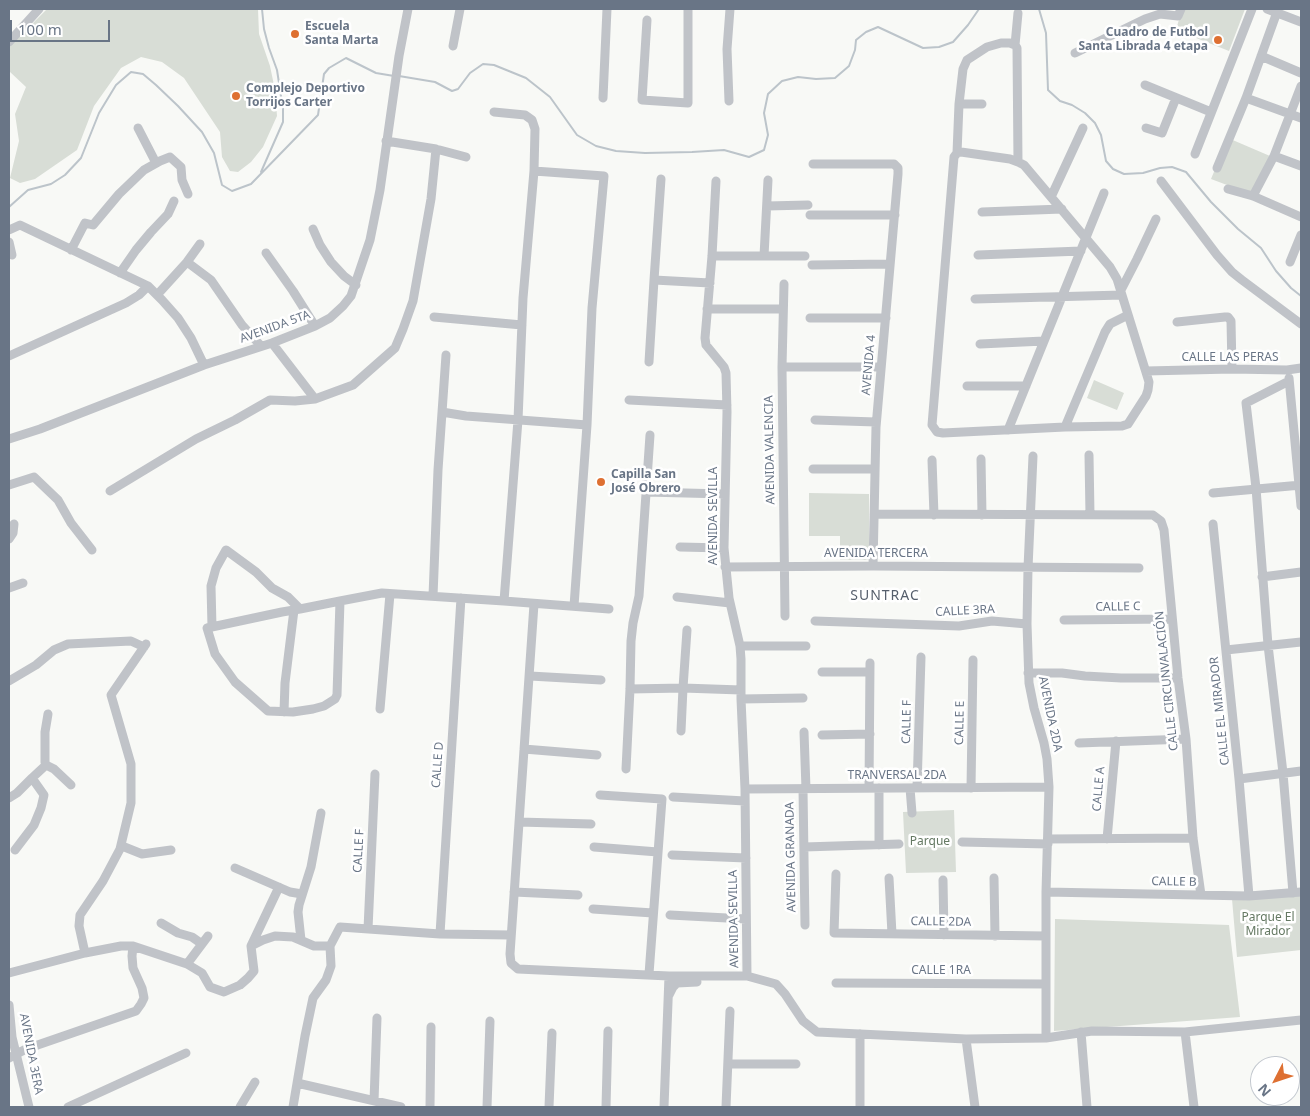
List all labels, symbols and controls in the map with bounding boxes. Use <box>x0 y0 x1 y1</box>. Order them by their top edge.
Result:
scale bar <box>12 10 112 42</box>
text: 100 m <box>18 19 62 39</box>
place label: Escuela Santa Marta <box>305 20 378 48</box>
place label: Cuadro de Futbol Santa Librada 4 etapa <box>1078 26 1208 54</box>
marker: Escuela Santa Marta <box>289 28 301 40</box>
marker: Cuadro de Futbol Santa Librada 4 etapa <box>1212 34 1224 46</box>
place label: Complejo Deportivo Torrijos Carter <box>246 82 365 110</box>
marker: Complejo Deportivo Torrijos Carter <box>230 90 242 102</box>
street label: AVENIDA 5TA <box>238 308 312 346</box>
street label: AVENIDA 4 <box>859 334 879 396</box>
street label: CALLE LAS PERAS <box>1182 351 1278 365</box>
street label: AVENIDA VALENCIA <box>762 395 778 505</box>
street label: AVENIDA SEVILLA <box>707 467 721 565</box>
place label: Capilla San José Obrero <box>611 468 681 496</box>
marker: Capilla San José Obrero <box>595 476 607 488</box>
street label: AVENIDA TERCERA <box>824 547 928 561</box>
district label: SUNTRAC <box>849 588 921 604</box>
street label: CALLE C <box>1095 599 1141 615</box>
street label: CALLE 3RA <box>935 602 995 620</box>
street label: CALLE CIRCUNVALACIÓN <box>1152 610 1182 752</box>
street label: CALLE EL MIRADOR <box>1207 656 1233 766</box>
street label: AVENIDA 2DA <box>1035 675 1065 753</box>
street label: CALLE F <box>899 700 915 744</box>
street label: CALLE E <box>952 701 968 745</box>
street label: CALLE D <box>429 741 447 789</box>
street label: CALLE A <box>1090 766 1108 812</box>
street label: TRANVERSAL 2DA <box>848 769 946 783</box>
street label: AVENIDA GRANADA <box>783 802 799 912</box>
street label: CALLE F <box>351 829 367 873</box>
park label: Parque <box>910 835 950 849</box>
street label: AVENIDA SEVILLA <box>726 870 742 968</box>
street label: CALLE B <box>1151 874 1197 890</box>
park label: Parque El Mirador <box>1241 911 1295 939</box>
street label: CALLE 2DA <box>911 914 971 930</box>
street label: CALLE 1RA <box>911 964 971 978</box>
street label: AVENIDA 3ERA <box>16 1012 46 1096</box>
north arrow <box>1250 1056 1300 1106</box>
text: N <box>1253 1080 1275 1101</box>

